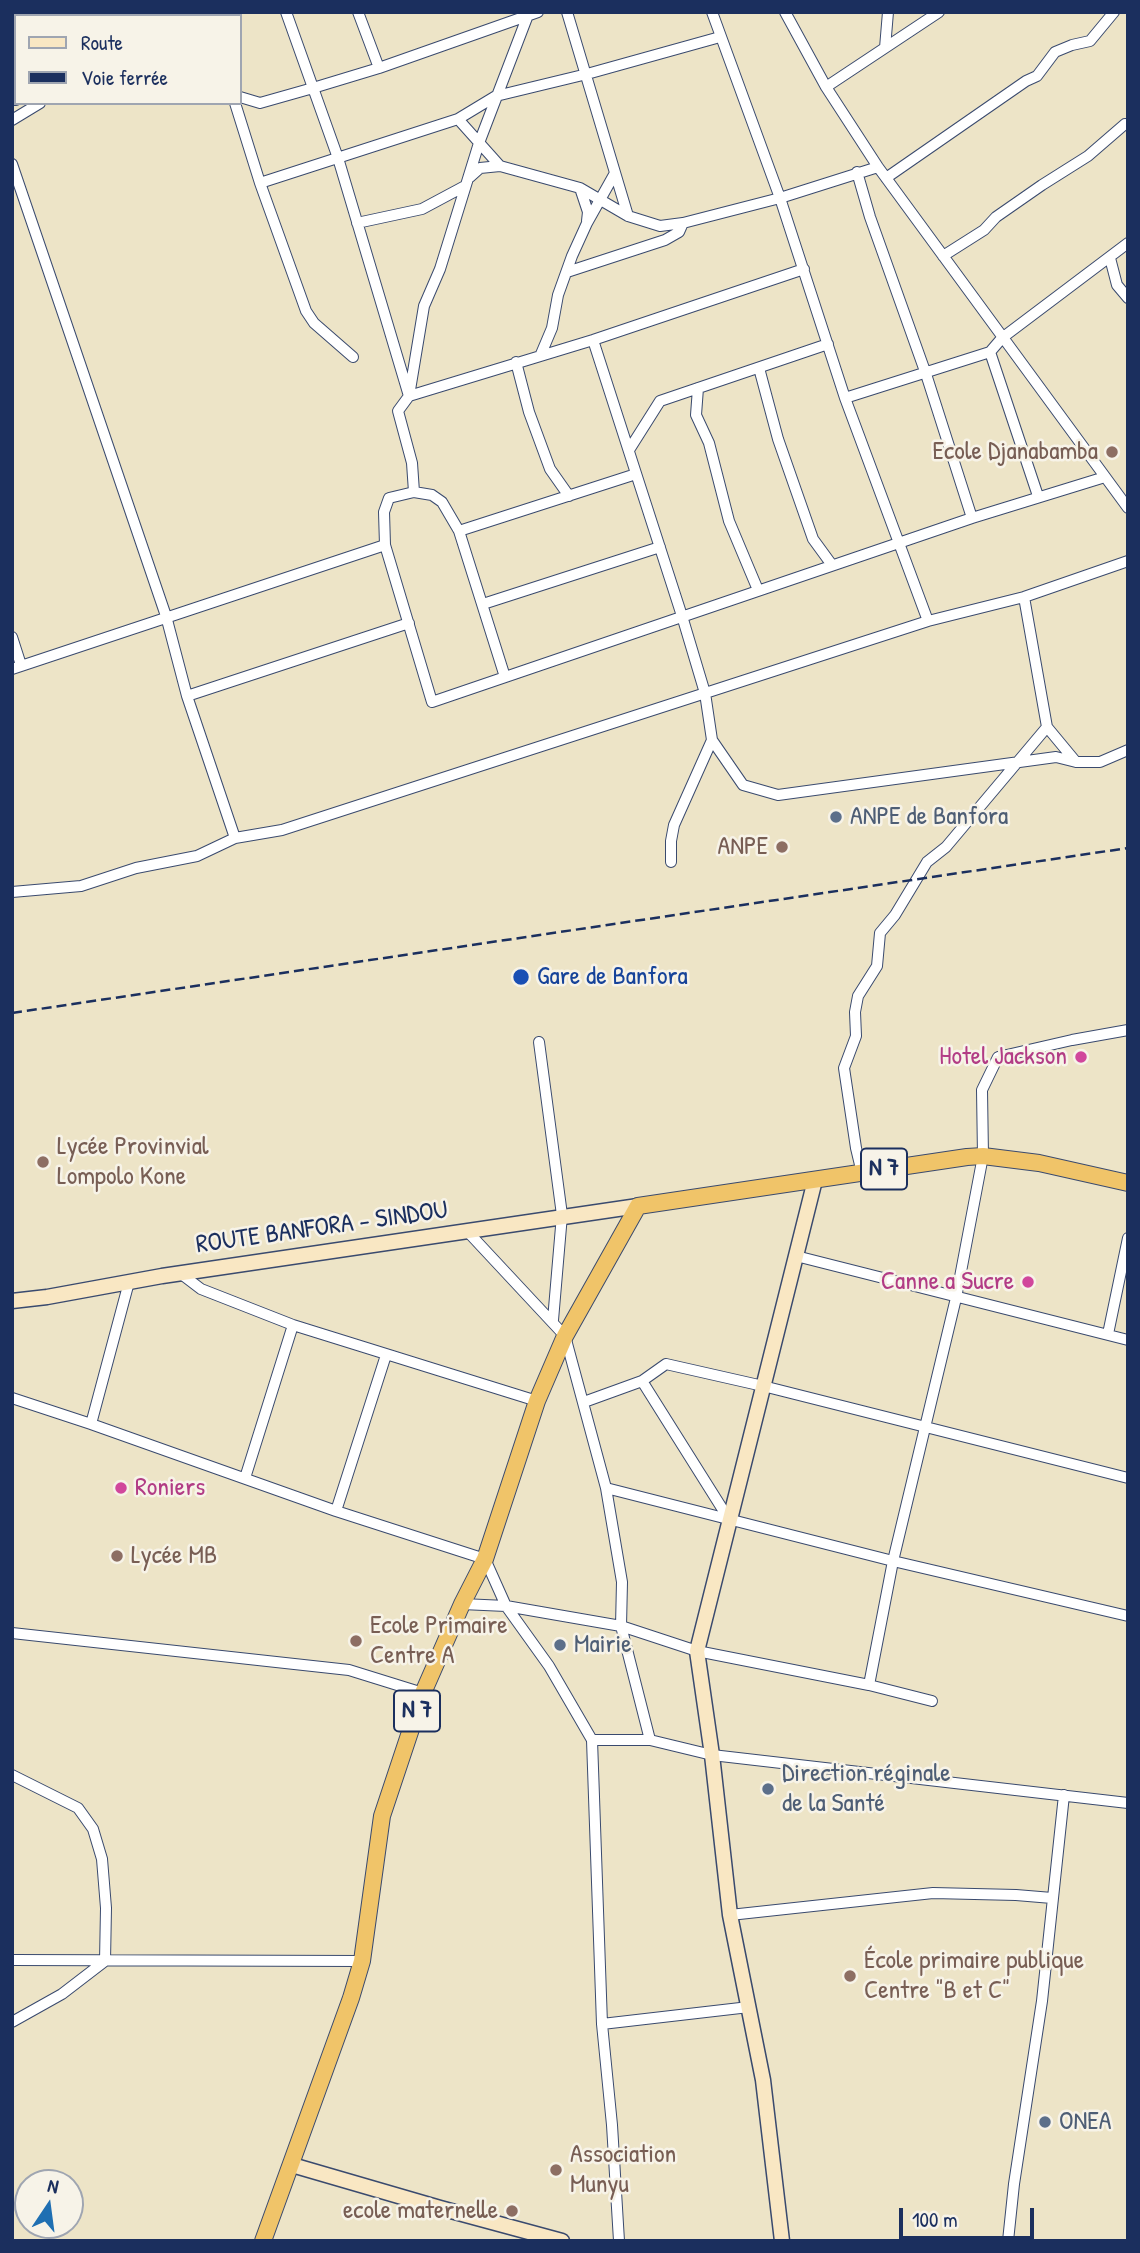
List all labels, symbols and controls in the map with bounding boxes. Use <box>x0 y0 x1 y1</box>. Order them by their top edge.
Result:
legend <box>14 14 242 105</box>
text: Route <box>81 28 123 57</box>
text: Voie ferrée <box>81 63 168 92</box>
place label: Ecole Djanabamba <box>933 436 1098 468</box>
marker: Ecole Djanabamba <box>1104 444 1120 460</box>
place label: ANPE de Banfora <box>850 801 1008 833</box>
marker: ANPE de Banfora <box>828 809 844 825</box>
place label: ANPE <box>717 831 768 863</box>
marker: ANPE <box>774 839 790 855</box>
place label: Gare de Banfora <box>537 961 688 993</box>
marker: Gare de Banfora <box>511 967 531 987</box>
place label: Hotel Jackson <box>939 1041 1067 1073</box>
marker: Hotel Jackson <box>1073 1049 1089 1065</box>
place label: Lycée Provinvial Lompolo Kone <box>57 1131 209 1192</box>
road number: N 7 <box>861 1148 907 1190</box>
marker: Lycée Provinvial Lompolo Kone <box>35 1154 51 1170</box>
street label: ROUTE BANFORA - SINDOU <box>194 1195 450 1261</box>
place label: Canne a Sucre <box>881 1266 1014 1298</box>
marker: Canne a Sucre <box>1020 1274 1036 1290</box>
place label: Roniers <box>135 1472 205 1504</box>
marker: Roniers <box>113 1480 129 1496</box>
place label: Lycée MB <box>131 1540 217 1572</box>
marker: Lycée MB <box>109 1548 125 1564</box>
place label: Ecole Primaire Centre A <box>370 1610 508 1672</box>
place label: Mairie <box>574 1629 632 1661</box>
marker: Ecole Primaire Centre A <box>348 1633 364 1649</box>
marker: Mairie <box>552 1637 568 1653</box>
road number: N 7 <box>394 1690 440 1731</box>
place label: Direction réginale de la Santé <box>782 1758 951 1820</box>
marker: Direction réginale de la Santé <box>760 1781 776 1797</box>
place label: École primaire publique Centre "B et C" <box>864 1945 1084 2007</box>
marker: École primaire publique Centre "B et C" <box>842 1968 858 1984</box>
place label: ONEA <box>1059 2106 1111 2138</box>
marker: ONEA <box>1037 2114 1053 2130</box>
place label: Association Munyu <box>570 2139 676 2200</box>
marker: Association Munyu <box>548 2162 564 2178</box>
north arrow <box>14 2169 84 2239</box>
text: N <box>45 2172 61 2199</box>
scale bar <box>902 2194 1037 2238</box>
place label: ecole maternelle <box>343 2195 498 2227</box>
marker: ecole maternelle <box>504 2203 520 2219</box>
text: 100 m <box>912 2205 958 2234</box>

